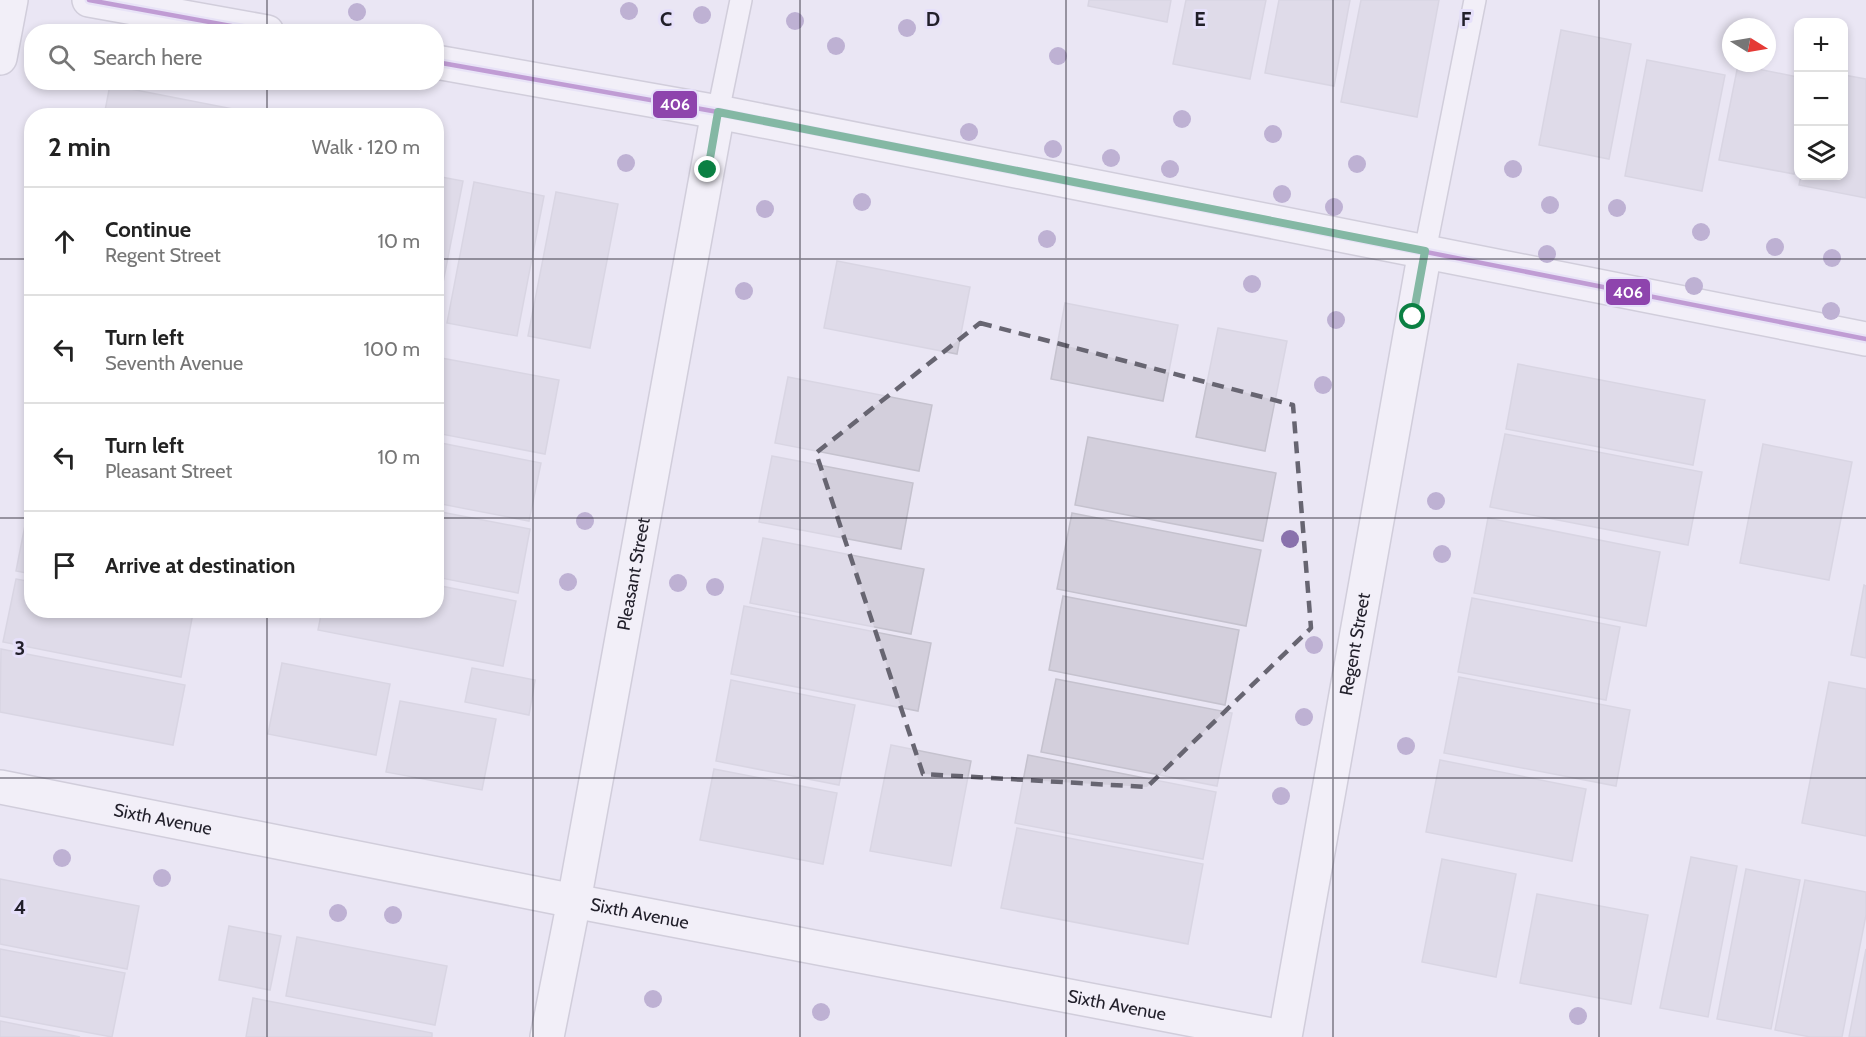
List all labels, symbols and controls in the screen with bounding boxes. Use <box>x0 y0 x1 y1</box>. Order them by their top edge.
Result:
text: C <box>660 7 672 31</box>
text: D <box>926 7 940 31</box>
text: E <box>1194 7 1206 31</box>
text: F <box>1461 7 1472 31</box>
north arrow <box>1722 18 1776 72</box>
map controls <box>1794 18 1848 180</box>
button: + <box>1794 18 1848 72</box>
search box <box>24 24 444 90</box>
icon: search <box>45 41 78 74</box>
text: Search here <box>93 44 202 71</box>
button: − <box>1794 72 1848 126</box>
line badge: 406 <box>652 90 698 119</box>
text: 406 <box>660 95 690 114</box>
button: layers <box>1794 126 1848 180</box>
text: 2 min <box>48 131 111 163</box>
text: Walk · 120 m <box>312 135 420 159</box>
route end <box>694 156 720 182</box>
text: Continue <box>105 216 191 243</box>
icon: ahead <box>48 225 81 258</box>
text: 10 m <box>377 229 420 253</box>
text: Regent Street <box>105 243 221 267</box>
line badge: 406 <box>1605 278 1651 306</box>
text: 406 <box>1613 283 1643 302</box>
route start <box>1399 303 1425 329</box>
text: Turn left <box>105 324 184 351</box>
icon: left <box>48 333 81 366</box>
text: 100 m <box>364 337 420 361</box>
text: Seventh Avenue <box>105 351 243 375</box>
text: Turn left <box>105 432 184 459</box>
icon: left <box>48 441 81 474</box>
text: 10 m <box>377 445 420 469</box>
text: Pleasant Street <box>105 459 232 483</box>
street label: Pleasant Street <box>613 516 655 632</box>
icon: arrive <box>48 549 81 582</box>
text: Arrive at destination <box>105 552 295 579</box>
street label: Regent Street <box>1335 591 1375 697</box>
text: 3 <box>15 636 25 660</box>
street label: Sixth Avenue <box>112 799 214 840</box>
street label: Sixth Avenue <box>589 893 691 934</box>
text: 4 <box>14 895 26 919</box>
street label: Sixth Avenue <box>1066 985 1168 1025</box>

